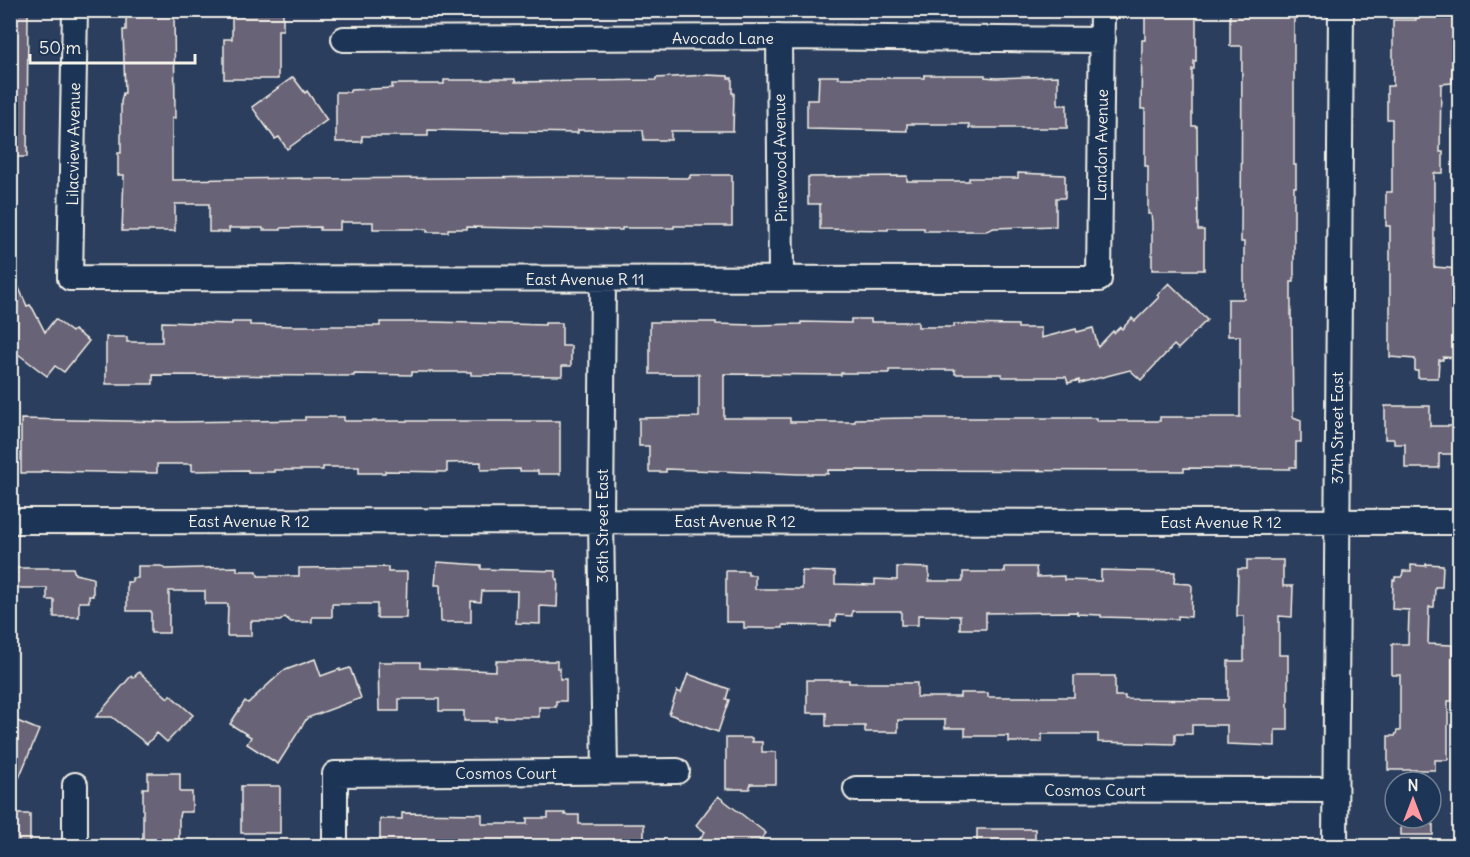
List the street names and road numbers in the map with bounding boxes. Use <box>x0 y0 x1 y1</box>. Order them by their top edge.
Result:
street label: Avocado Lane <box>672 28 774 48</box>
street label: Lilacview Avenue <box>62 82 84 206</box>
street label: Landon Avenue <box>1090 89 1112 201</box>
street label: Pinewood Avenue <box>769 94 791 222</box>
street label: East Avenue R 11 <box>526 269 644 289</box>
street label: 37th Street East <box>1327 371 1347 484</box>
street label: 36th Street East <box>592 468 612 583</box>
street label: East Avenue R 12 <box>188 511 310 531</box>
street label: East Avenue R 12 <box>674 511 796 531</box>
street label: East Avenue R 12 <box>1160 512 1282 532</box>
street label: Cosmos Court <box>455 763 557 783</box>
street label: Cosmos Court <box>1044 780 1146 800</box>

